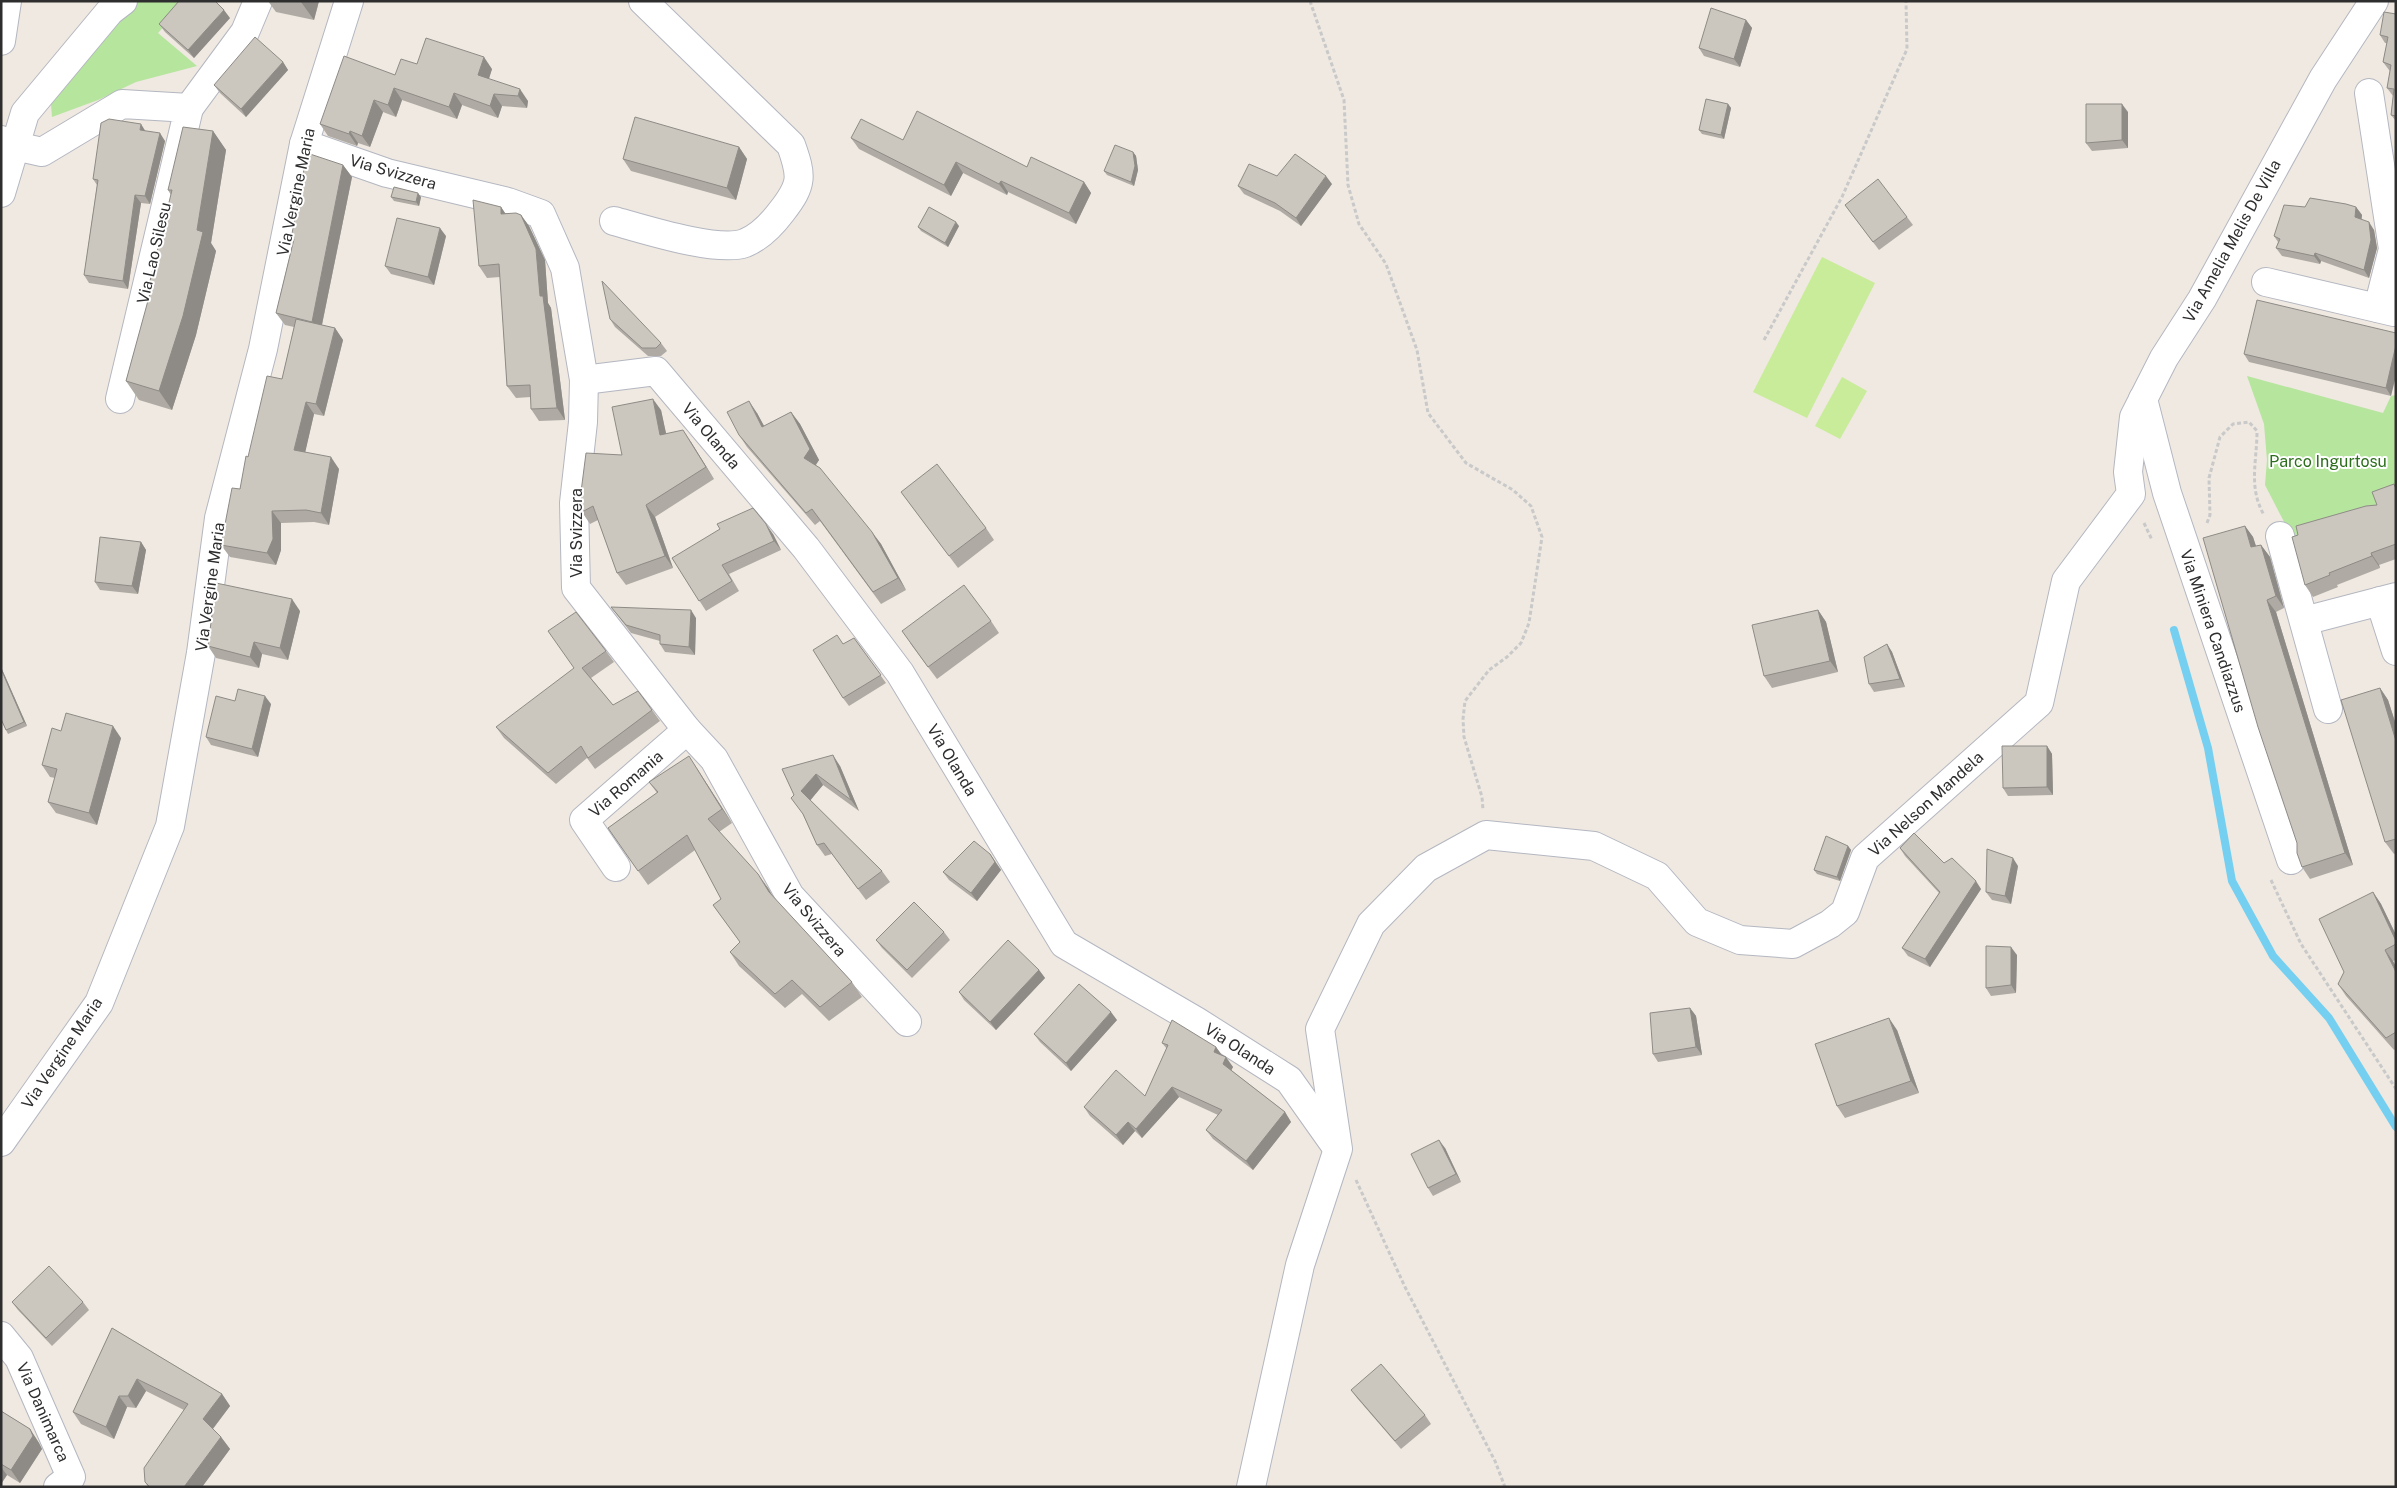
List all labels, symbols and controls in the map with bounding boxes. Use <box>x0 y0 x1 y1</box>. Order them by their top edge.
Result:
street label: Via Vergine Maria <box>273 126 319 258</box>
street label: Via Svizzera <box>347 151 439 193</box>
street label: Via Amelia Melis De Villa <box>2179 156 2285 326</box>
street label: Via Lao Silesu <box>133 200 175 306</box>
street label: Via Olanda <box>678 399 744 473</box>
park label: Parco Ingurtosu <box>2269 452 2387 471</box>
street label: Via Svizzera <box>567 488 586 578</box>
street label: Via Vergine Maria <box>192 521 228 653</box>
street label: Via Miniera Candiazzus <box>2176 547 2250 715</box>
street label: Via Olanda <box>923 721 981 799</box>
street label: Via Romania <box>585 747 667 821</box>
street label: Via Nelson Mandela <box>1865 747 1987 861</box>
street label: Via Svizzera <box>778 880 850 960</box>
street label: Via Vergine Maria <box>18 994 106 1112</box>
street label: Via Olanda <box>1201 1019 1279 1079</box>
street label: Via Danimarca <box>13 1359 73 1465</box>

